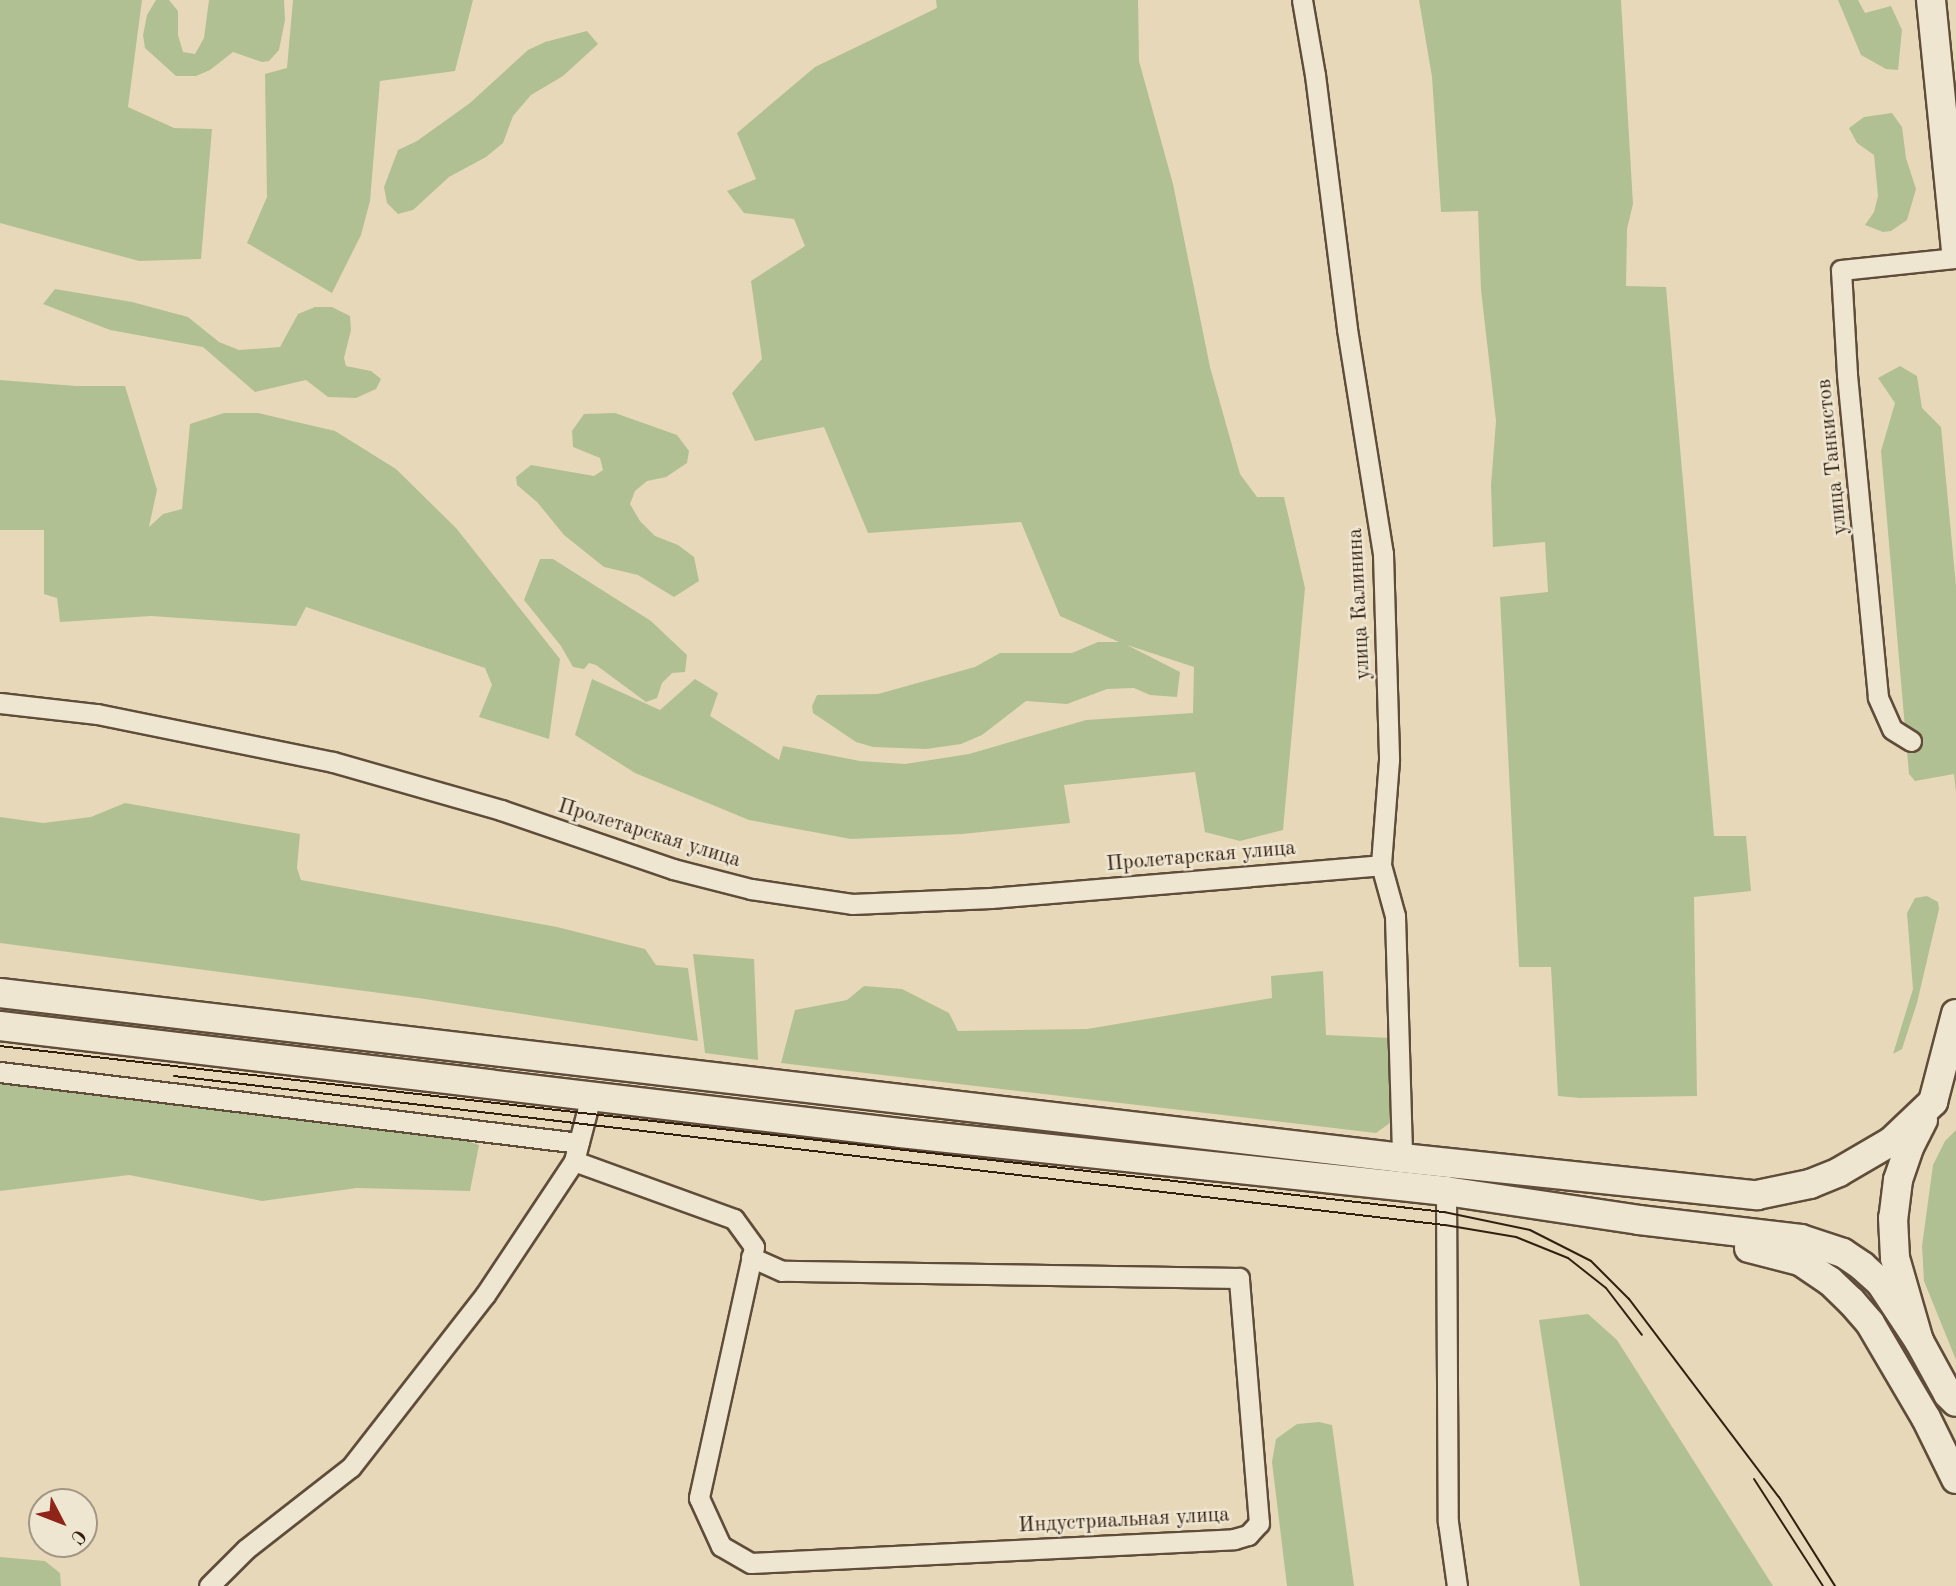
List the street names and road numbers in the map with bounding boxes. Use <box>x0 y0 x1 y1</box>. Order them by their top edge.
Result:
street label: улица Танкистов <box>1812 378 1854 536</box>
street label: улица Калинина <box>1343 528 1377 680</box>
street label: Пролетарская улица <box>555 794 743 874</box>
street label: Пролетарская улица <box>1105 836 1297 878</box>
street label: Индустриальная улица <box>1018 1503 1230 1539</box>

